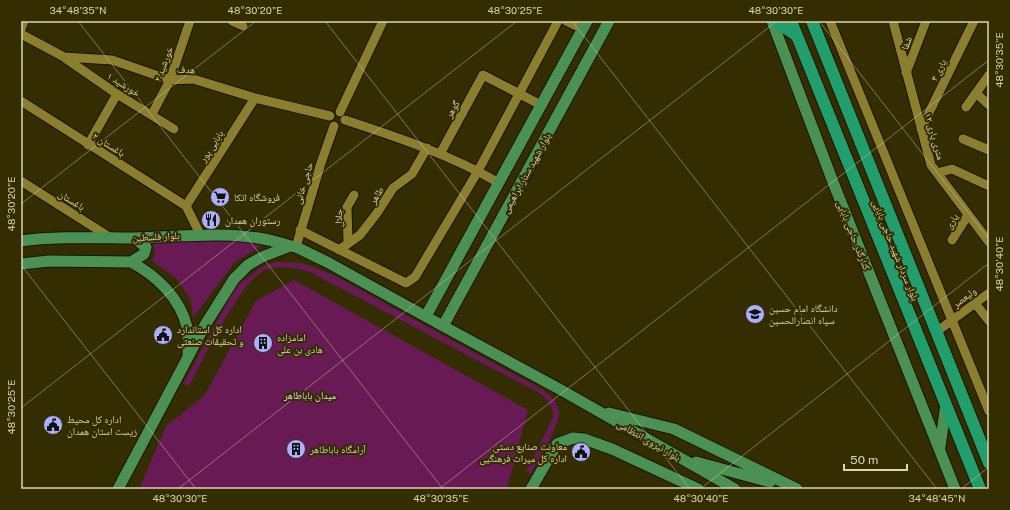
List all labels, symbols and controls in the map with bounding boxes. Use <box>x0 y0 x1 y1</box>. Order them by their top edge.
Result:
text: 34°48'35"N <box>50 4 106 16</box>
text: 48°30'20"E <box>228 4 282 16</box>
text: 48°30'25"E <box>487 4 543 16</box>
text: 48°30'30"E <box>748 4 804 16</box>
text: 48°30'35"E <box>993 32 1005 88</box>
street label: شفا <box>898 34 914 51</box>
street label: خورشید ۲ <box>151 44 176 83</box>
street label: یاری ۴ <box>928 57 949 83</box>
street label: هدف <box>177 63 195 75</box>
street label: خورشید ۱ <box>105 69 143 99</box>
street label: گوهر <box>442 98 462 121</box>
street label: ۱۲ متری یاری <box>922 111 948 162</box>
street label: بابایی پور <box>196 128 227 165</box>
street label: باغستان ۲ <box>90 129 128 160</box>
street label: بلوار شهید ستار ابراهیمی <box>499 131 554 216</box>
street label: حاجی خانی <box>291 160 316 206</box>
text: 48°30'20"E <box>5 177 17 231</box>
street label: طاهر <box>366 184 386 207</box>
supermarket icon: فروشگاه اتکا <box>209 186 231 208</box>
street label: باغستان <box>56 187 88 214</box>
place label: فروشگاه اتکا <box>234 191 280 203</box>
street label: بلوار سردار شهید حاجی بابایی <box>869 197 922 303</box>
street label: کنارگذر حاجی بابایی <box>834 198 873 272</box>
street label: جلال <box>332 208 345 227</box>
restaurant icon: رستوران همدان <box>200 209 222 231</box>
street label: یاری <box>942 211 961 231</box>
place label: رستوران همدان <box>225 214 281 227</box>
street label: بلوار فلسطین <box>132 229 180 244</box>
text: 48°30'40"E <box>993 236 1005 292</box>
street label: ولیعصر <box>949 284 978 310</box>
place label: دانشگاه امام حسین سپاه انصارالحسین <box>769 302 838 327</box>
school or university icon: دانشگاه امام حسین سپاه انصارالحسین <box>744 303 766 325</box>
place label: اداره کل استاندارد و تحقیقات صنعتی <box>177 323 244 348</box>
public building icon: اداره کل استاندارد و تحقیقات صنعتی <box>152 324 174 346</box>
place label: امامزاده هادی بن علی <box>277 331 323 356</box>
building icon: امامزاده هادی بن علی <box>252 332 274 354</box>
text: 48°30'25"E <box>5 379 17 435</box>
park label: میدان باباطاهر <box>283 389 337 402</box>
place label: اداره کل محیط زیست استان همدان <box>67 413 137 438</box>
public building icon: اداره کل محیط زیست استان همدان <box>42 414 64 436</box>
street label: بلوار نیروی انتظامی <box>615 417 683 464</box>
building icon: آرامگاه باباطاهر <box>285 438 307 460</box>
place label: معاونت صنایع دستی اداره کل میراث فرهنگیی <box>479 440 567 465</box>
public building icon: معاونت صنایع دستی اداره کل میراث فرهنگیی <box>570 441 592 463</box>
place label: آرامگاه باباطاهر <box>309 443 366 455</box>
scale bar <box>844 446 907 472</box>
text: 50 m <box>850 453 878 467</box>
text: 48°30'30"E <box>152 492 208 504</box>
text: 48°30'35"E <box>413 492 469 504</box>
text: 48°30'40"E <box>673 492 729 504</box>
text: 34°48'45"N <box>909 492 965 504</box>

